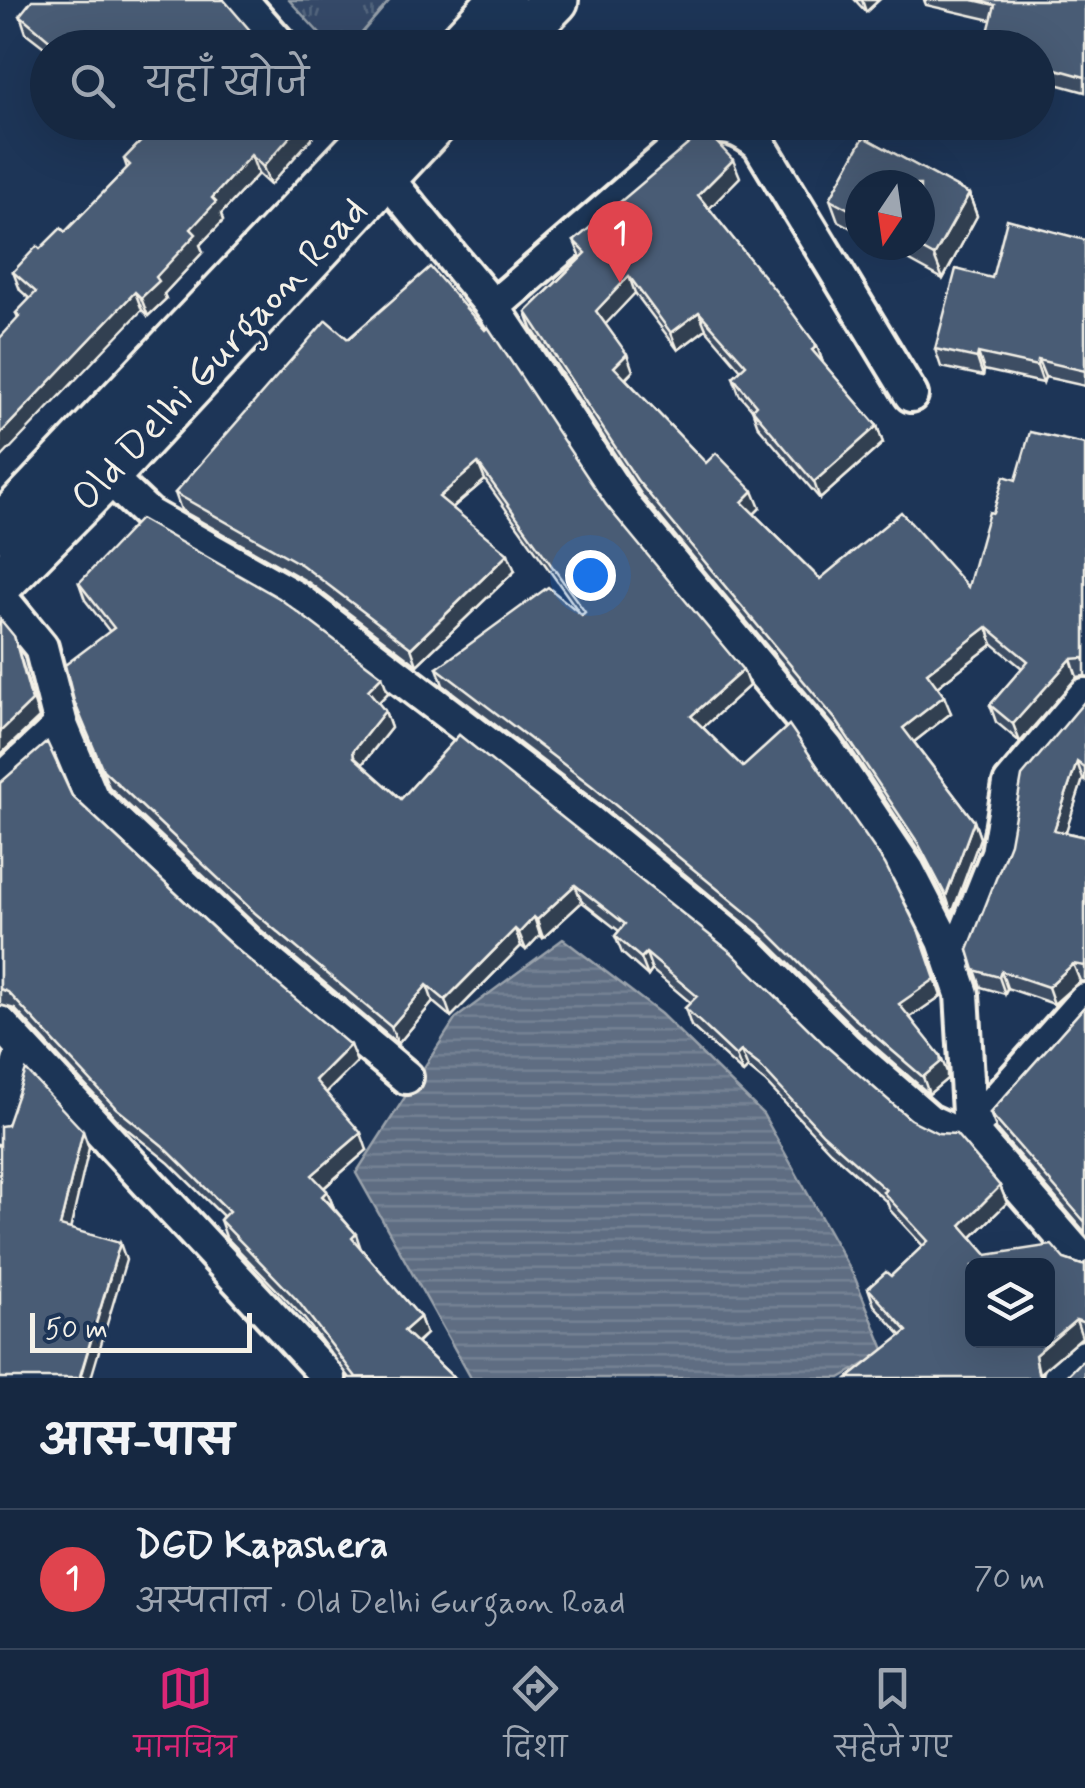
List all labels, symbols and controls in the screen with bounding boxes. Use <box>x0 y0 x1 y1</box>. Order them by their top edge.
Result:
search box <box>30 30 1055 140</box>
icon: search <box>65 58 120 113</box>
text: यहाँ खोजें <box>145 60 309 109</box>
north arrow <box>845 170 935 260</box>
street label: Old Delhi Gurgaon Road <box>61 187 383 526</box>
pin: 1 <box>588 200 652 283</box>
your location <box>565 550 616 601</box>
map controls <box>965 1258 1055 1348</box>
button: layers <box>965 1258 1055 1348</box>
scale bar <box>30 1308 252 1352</box>
text: 50 m <box>45 1312 108 1349</box>
text: आस-पास <box>40 1415 234 1470</box>
text: DGD Kapashera <box>135 1522 388 1571</box>
text: 1 <box>65 1558 80 1600</box>
text: 70 m <box>973 1558 1045 1600</box>
text: अस्पताल · Old Delhi Gurgaon Road <box>135 1582 625 1624</box>
tab: मानचित्र <box>134 1661 236 1778</box>
tab: दिशा <box>504 1661 567 1778</box>
tab: सहेजे गए <box>835 1661 951 1778</box>

